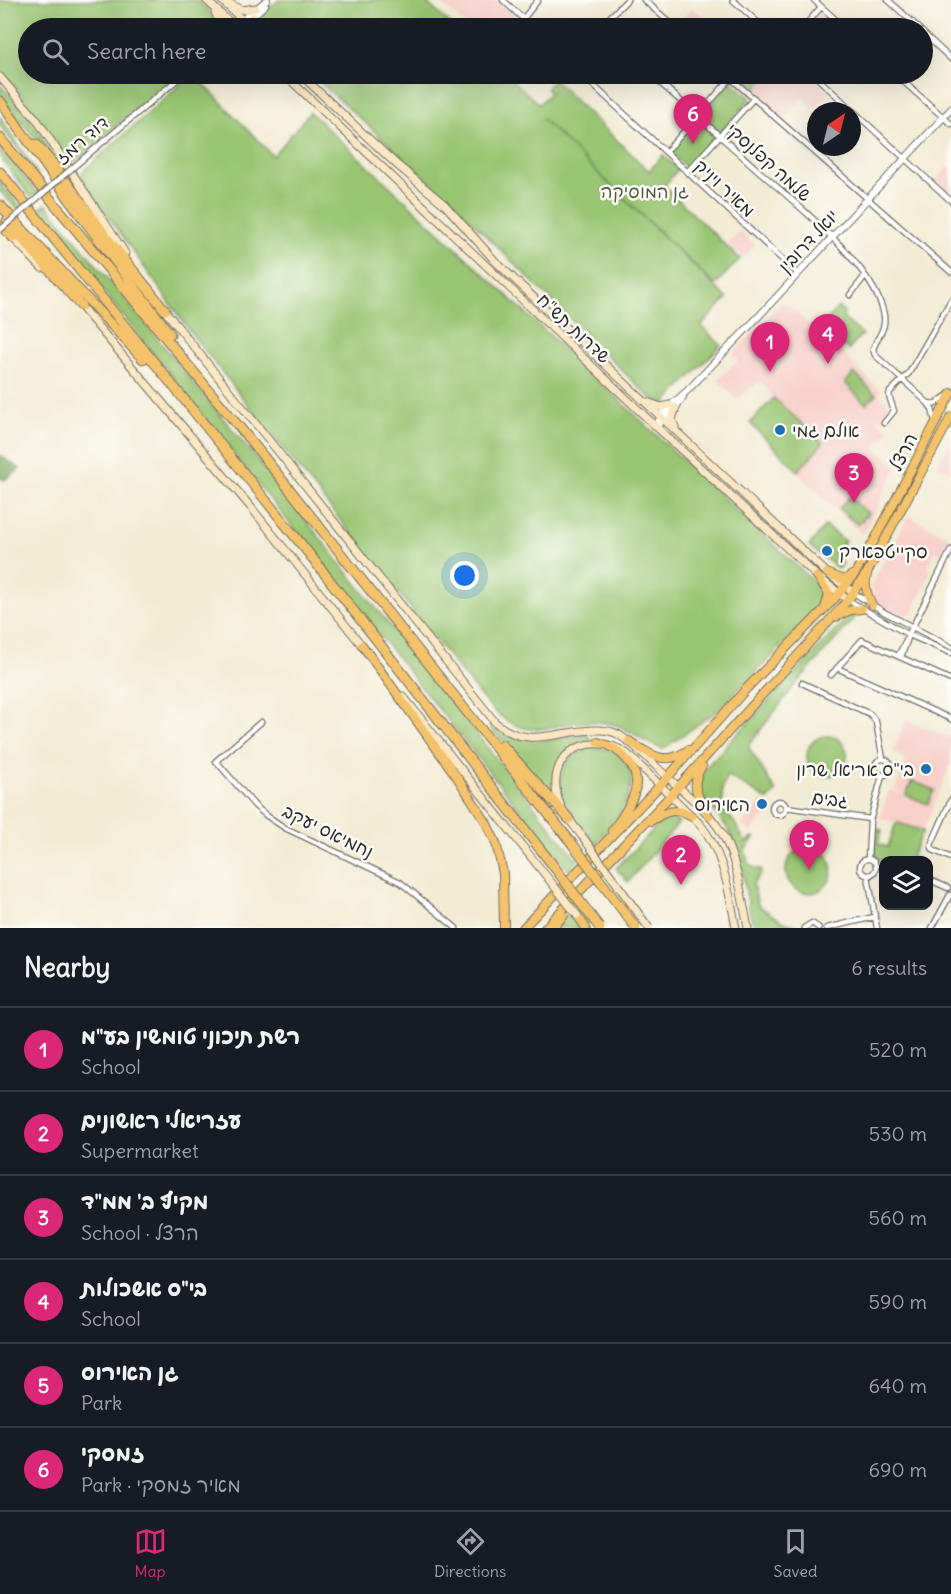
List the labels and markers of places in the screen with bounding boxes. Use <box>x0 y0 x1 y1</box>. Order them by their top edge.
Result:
pin: 6 <box>674 94 712 144</box>
pin: 4 <box>808 314 848 364</box>
pin: 1 <box>750 322 790 372</box>
place label: אולם גמי <box>792 419 859 442</box>
marker: אולם גמי <box>773 423 787 437</box>
pin: 3 <box>834 454 874 503</box>
place label: סקייטפארק <box>839 540 928 563</box>
marker: סקייטפארק <box>820 544 834 558</box>
place label: בי"ס אריאל שרון <box>796 758 914 781</box>
marker: בי"ס אריאל שרון <box>919 762 933 776</box>
place label: האירוס <box>694 793 750 816</box>
marker: האירוס <box>755 797 769 811</box>
pin: 5 <box>790 820 828 870</box>
pin: 2 <box>662 836 700 885</box>

